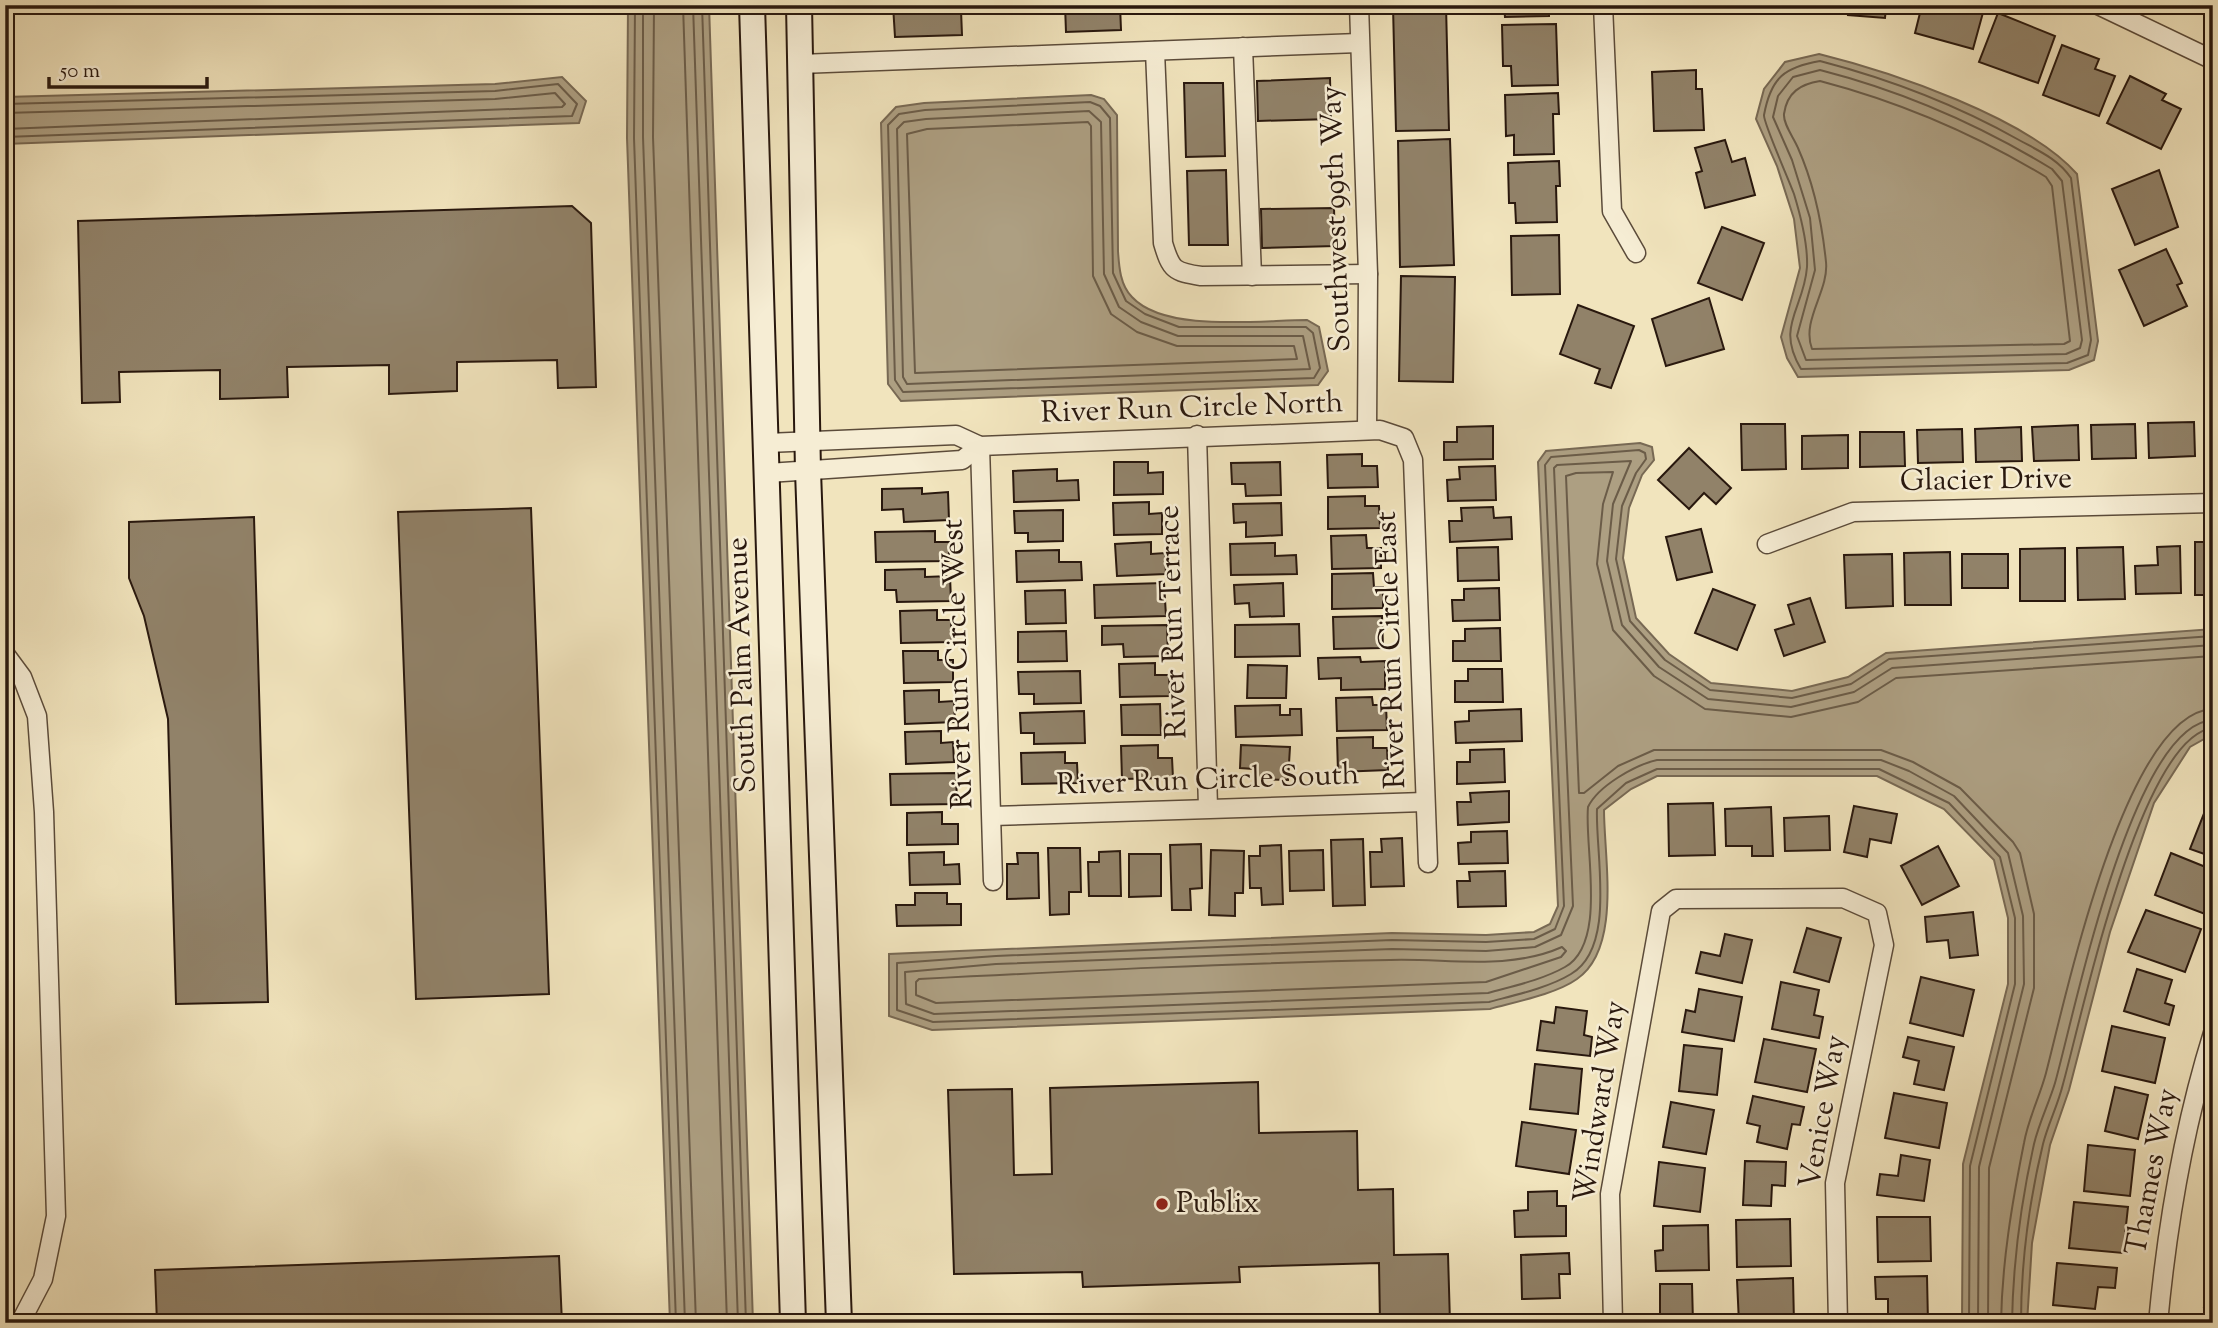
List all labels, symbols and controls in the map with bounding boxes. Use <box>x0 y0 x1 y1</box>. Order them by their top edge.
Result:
scale bar <box>49 46 206 90</box>
text: 50 m <box>59 57 100 87</box>
street label: Southwest 99th Way <box>1311 85 1363 353</box>
street label: River Run Circle North <box>1040 382 1344 436</box>
street label: Glacier Drive <box>1900 458 2072 504</box>
street label: River Run Terrace <box>1148 504 1200 740</box>
street label: River Run Circle East <box>1366 511 1418 789</box>
street label: River Run Circle West <box>932 518 986 810</box>
street label: South Palm Avenue <box>717 536 769 794</box>
street label: River Run Circle South <box>1056 754 1361 808</box>
street label: Windward Way <box>1564 998 1638 1206</box>
street label: Venice Way <box>1789 1032 1859 1192</box>
street label: Thames Way <box>2116 1085 2190 1259</box>
place label: Publix <box>1176 1183 1259 1226</box>
marker: Publix <box>1154 1196 1170 1212</box>

